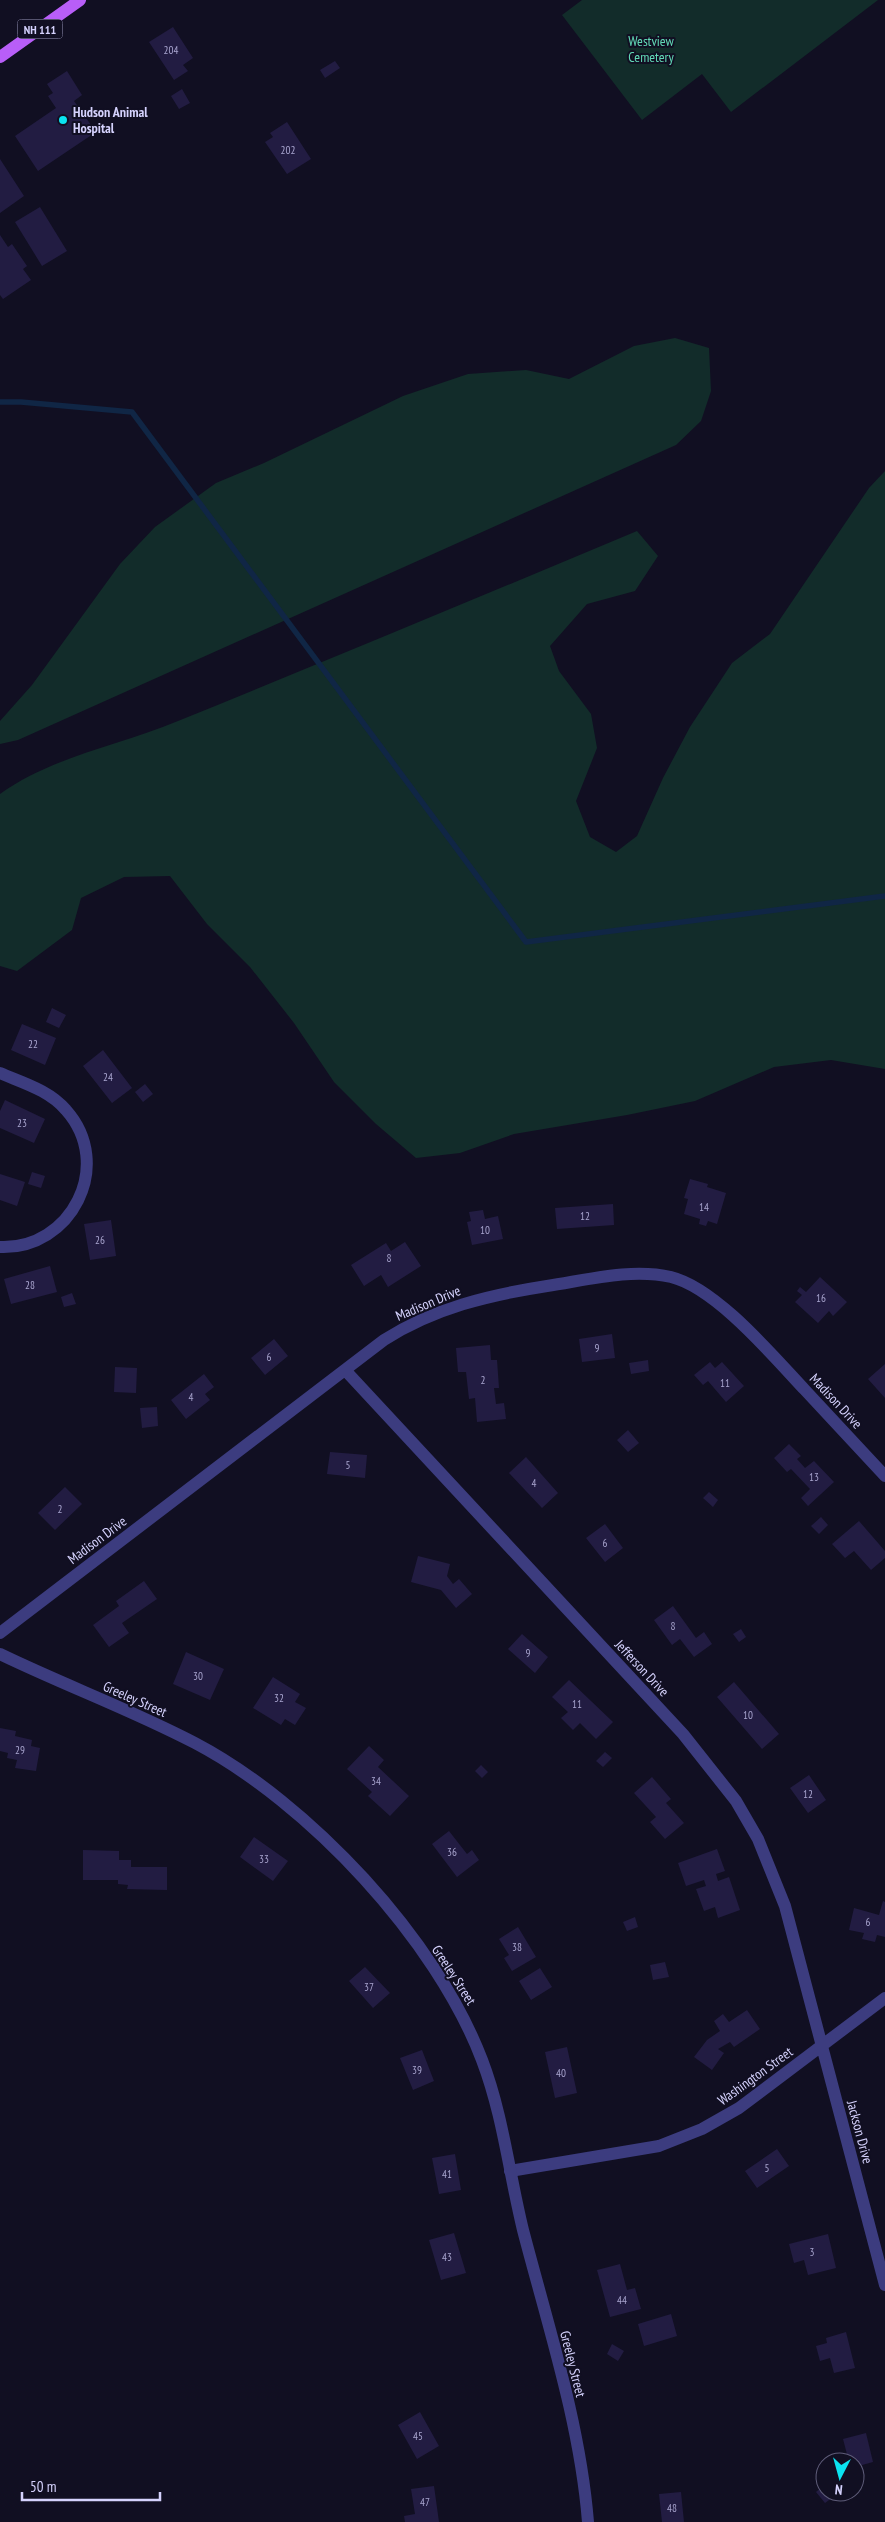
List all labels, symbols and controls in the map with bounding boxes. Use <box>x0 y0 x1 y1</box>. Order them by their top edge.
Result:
road number: NH 111 <box>18 20 62 38</box>
park label: Westview Cemetery <box>628 32 675 66</box>
house number: 204 <box>164 43 178 57</box>
place label: Hudson Animal Hospital <box>73 103 148 137</box>
marker: Hudson Animal Hospital <box>57 114 69 126</box>
house number: 202 <box>281 143 295 157</box>
house number: 22 <box>28 1037 38 1051</box>
house number: 24 <box>103 1070 113 1084</box>
house number: 23 <box>17 1116 27 1130</box>
house number: 14 <box>699 1200 709 1214</box>
house number: 12 <box>580 1209 590 1223</box>
house number: 10 <box>480 1223 490 1237</box>
house number: 26 <box>95 1233 105 1247</box>
house number: 8 <box>387 1251 392 1265</box>
house number: 28 <box>25 1278 35 1292</box>
street label: Madison Drive <box>393 1281 463 1325</box>
house number: 16 <box>816 1291 826 1305</box>
house number: 9 <box>595 1341 600 1355</box>
house number: 6 <box>267 1350 272 1364</box>
street label: Madison Drive <box>806 1370 866 1433</box>
house number: 2 <box>481 1373 486 1387</box>
house number: 11 <box>720 1376 730 1390</box>
house number: 4 <box>189 1390 194 1404</box>
house number: 5 <box>346 1458 351 1472</box>
house number: 13 <box>809 1470 819 1484</box>
house number: 4 <box>532 1476 537 1490</box>
house number: 2 <box>58 1502 63 1516</box>
street label: Madison Drive <box>64 1512 130 1568</box>
house number: 6 <box>603 1536 608 1550</box>
house number: 8 <box>671 1619 676 1633</box>
street label: Jefferson Drive <box>610 1635 673 1700</box>
house number: 9 <box>526 1646 531 1660</box>
house number: 30 <box>193 1669 203 1683</box>
street label: Greeley Street <box>100 1677 170 1721</box>
house number: 32 <box>274 1691 284 1705</box>
house number: 11 <box>572 1697 582 1711</box>
house number: 10 <box>743 1708 753 1722</box>
house number: 29 <box>15 1743 25 1757</box>
house number: 34 <box>371 1774 381 1788</box>
house number: 12 <box>803 1787 813 1801</box>
house number: 36 <box>447 1845 457 1859</box>
house number: 33 <box>259 1852 269 1866</box>
house number: 6 <box>866 1915 871 1929</box>
house number: 38 <box>512 1940 522 1954</box>
street label: Greeley Street <box>428 1942 480 2008</box>
house number: 37 <box>364 1980 374 1994</box>
street label: Washington Street <box>714 2043 796 2109</box>
house number: 39 <box>412 2063 422 2077</box>
house number: 40 <box>556 2066 566 2080</box>
street label: Jackson Drive <box>843 2097 877 2166</box>
house number: 5 <box>765 2161 770 2175</box>
house number: 41 <box>442 2167 452 2181</box>
house number: 3 <box>810 2245 815 2259</box>
house number: 43 <box>442 2250 452 2264</box>
house number: 44 <box>617 2293 627 2307</box>
street label: Greeley Street <box>556 2329 590 2399</box>
house number: 45 <box>413 2429 423 2443</box>
north arrow <box>815 2452 865 2502</box>
scale bar <box>22 2470 160 2502</box>
text: 50 m <box>30 2477 56 2496</box>
text: N <box>834 2481 843 2499</box>
house number: 47 <box>420 2495 430 2509</box>
house number: 48 <box>667 2501 677 2515</box>

